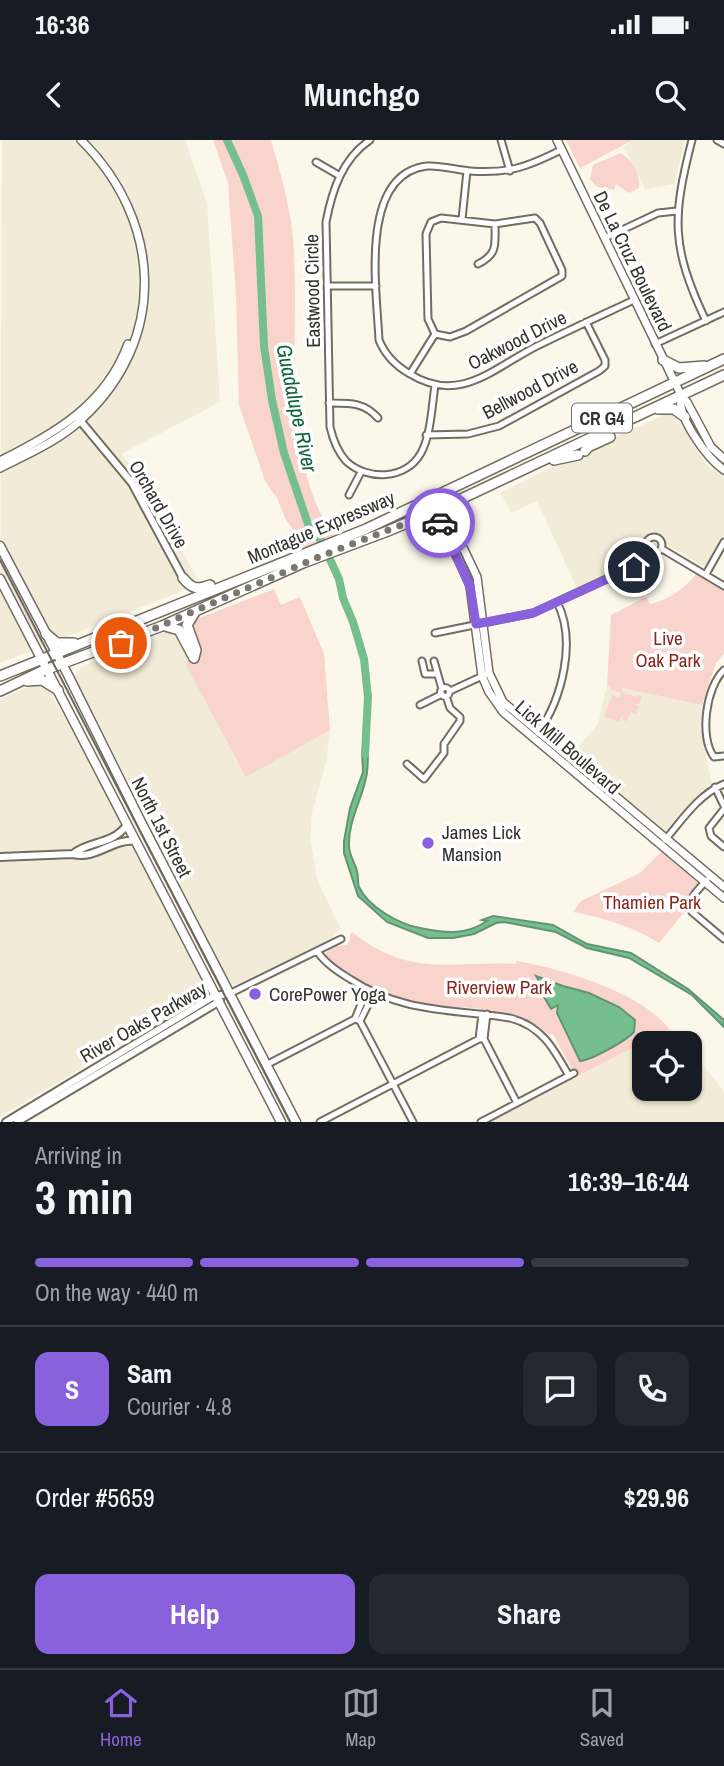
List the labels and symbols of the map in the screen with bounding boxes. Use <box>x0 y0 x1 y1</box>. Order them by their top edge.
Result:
street label: De La Cruz Boulevard <box>588 186 678 336</box>
street label: Eastwood Circle <box>298 234 326 348</box>
street label: Oakwood Drive <box>463 304 571 376</box>
water label: Guadalupe River <box>269 341 325 476</box>
street label: Bellwood Drive <box>478 353 582 425</box>
road number: CR G4 <box>572 404 632 432</box>
street label: Orchard Drive <box>123 455 195 553</box>
street label: Montague Expressway <box>243 484 399 570</box>
courier <box>405 488 475 558</box>
pin <box>604 537 664 597</box>
pin <box>91 613 151 673</box>
park label: Live Oak Park <box>636 625 701 673</box>
street label: Lick Mill Boulevard <box>510 694 626 800</box>
street label: North 1st Street <box>126 772 199 882</box>
place label: James Lick Mansion <box>442 819 521 867</box>
marker: James Lick Mansion <box>420 835 436 851</box>
park label: Thamien Park <box>603 889 701 915</box>
park label: Riverview Park <box>446 974 552 1000</box>
street label: River Oaks Parkway <box>75 975 211 1069</box>
place label: CorePower Yoga <box>269 981 386 1007</box>
marker: CorePower Yoga <box>247 986 263 1002</box>

